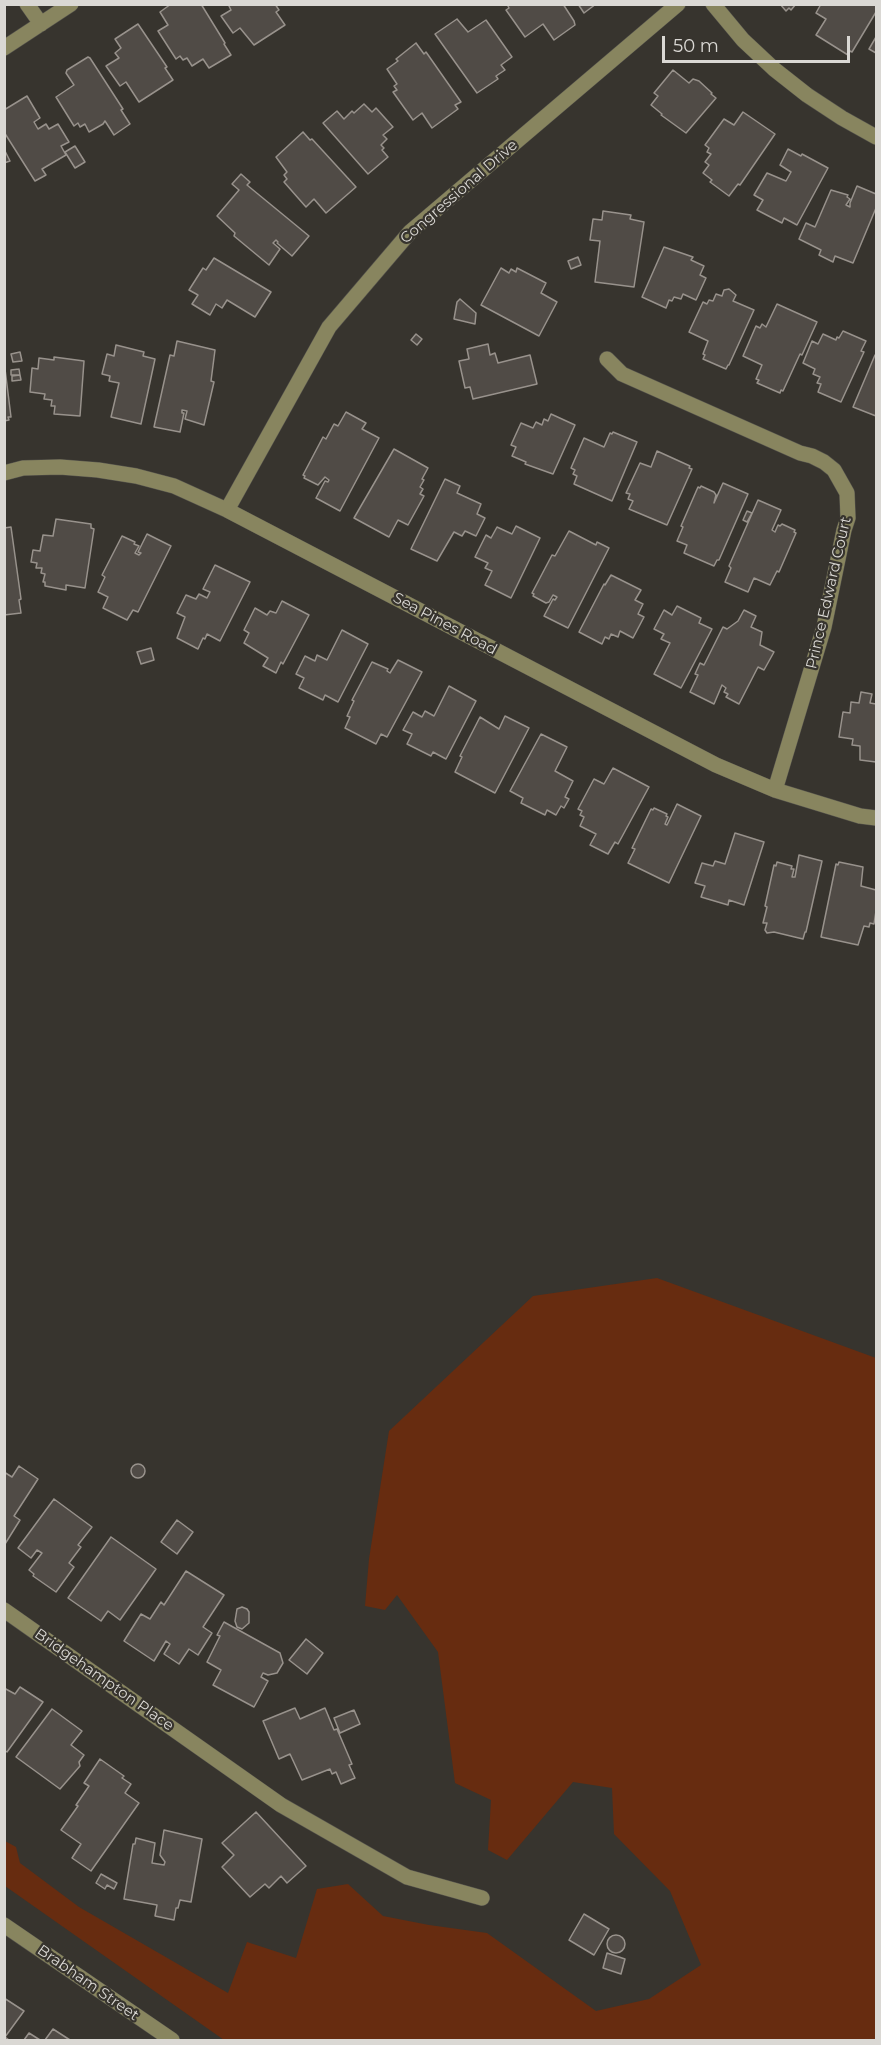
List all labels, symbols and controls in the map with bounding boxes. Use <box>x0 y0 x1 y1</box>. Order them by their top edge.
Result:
scale bar <box>665 24 852 62</box>
text: 50 m <box>673 35 719 57</box>
street label: Congressional Drive <box>397 136 521 248</box>
street label: Prince Edward Court <box>803 515 855 671</box>
street label: Sea Pines Road <box>390 589 500 659</box>
street label: Bridgehampton Place <box>31 1625 177 1735</box>
street label: Brabham Street <box>34 1941 142 2025</box>

